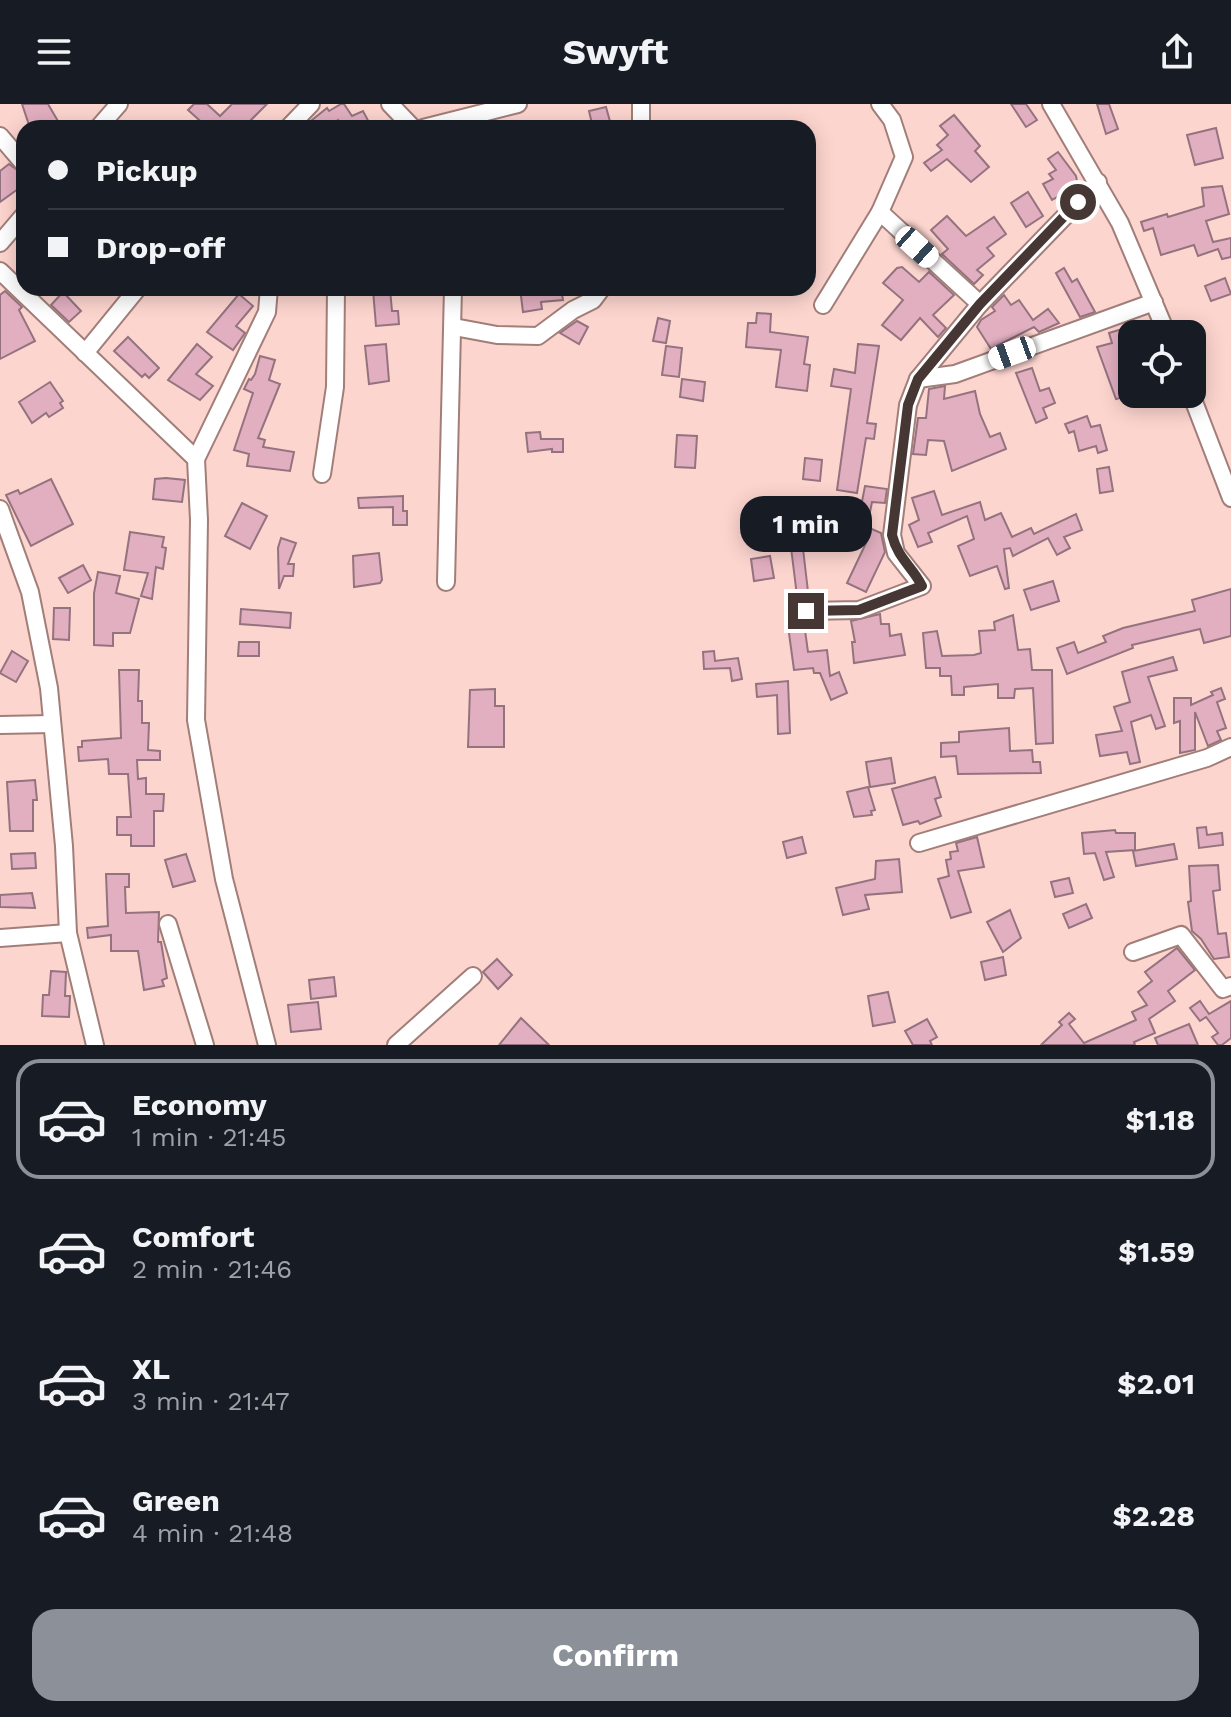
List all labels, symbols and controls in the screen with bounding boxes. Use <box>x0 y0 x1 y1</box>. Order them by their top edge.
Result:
icon: menu <box>32 30 76 74</box>
icon: share <box>1155 30 1199 74</box>
text: Swyft <box>563 31 668 73</box>
text: Pickup <box>96 153 198 188</box>
route start <box>1060 184 1096 220</box>
car <box>891 222 943 272</box>
text: Drop-off <box>96 230 225 265</box>
map controls <box>1118 320 1206 408</box>
button: locate <box>1118 320 1206 408</box>
car <box>985 334 1039 372</box>
callout: 1 min <box>740 495 872 551</box>
text: 1 min <box>773 509 839 539</box>
route end <box>788 593 824 629</box>
icon: car <box>36 1083 108 1155</box>
text: Economy <box>132 1087 267 1122</box>
text: $1.18 <box>1125 1102 1195 1137</box>
text: 1 min · 21:45 <box>132 1122 286 1152</box>
icon: car <box>36 1215 108 1287</box>
text: Comfort <box>132 1219 254 1254</box>
text: $1.59 <box>1118 1234 1195 1269</box>
text: 2 min · 21:46 <box>132 1254 292 1284</box>
icon: car <box>36 1347 108 1419</box>
text: XL <box>132 1351 170 1386</box>
text: $2.01 <box>1117 1366 1195 1401</box>
text: 3 min · 21:47 <box>132 1386 290 1416</box>
icon: car <box>36 1479 108 1551</box>
text: Green <box>132 1483 220 1518</box>
text: $2.28 <box>1113 1498 1195 1533</box>
text: 4 min · 21:48 <box>132 1518 293 1548</box>
button: Confirm <box>32 1609 1199 1701</box>

